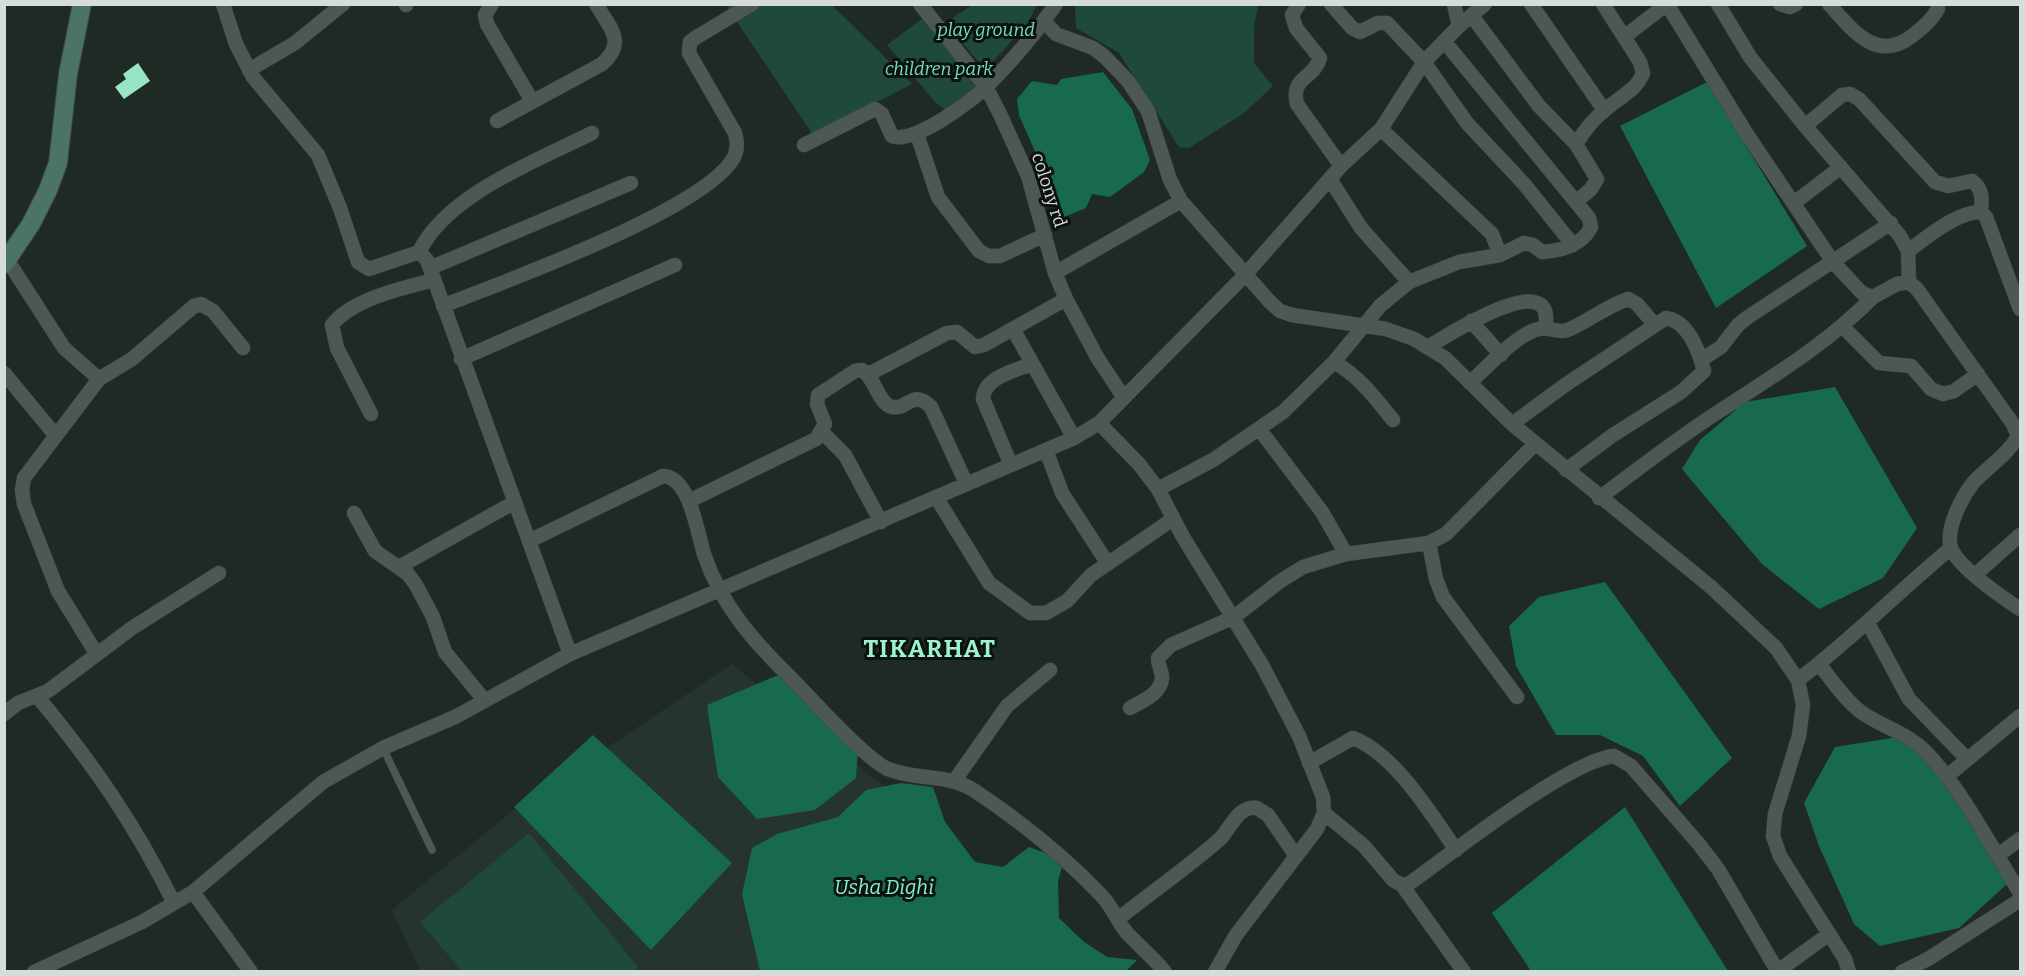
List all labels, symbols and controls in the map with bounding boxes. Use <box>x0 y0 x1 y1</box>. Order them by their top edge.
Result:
park label: play ground <box>936 19 1035 41</box>
park label: children park <box>885 58 993 80</box>
street label: colony rd <box>1027 150 1071 230</box>
district label: TIKARHAT <box>864 635 996 663</box>
water label: Usha Dighi <box>834 875 934 899</box>

